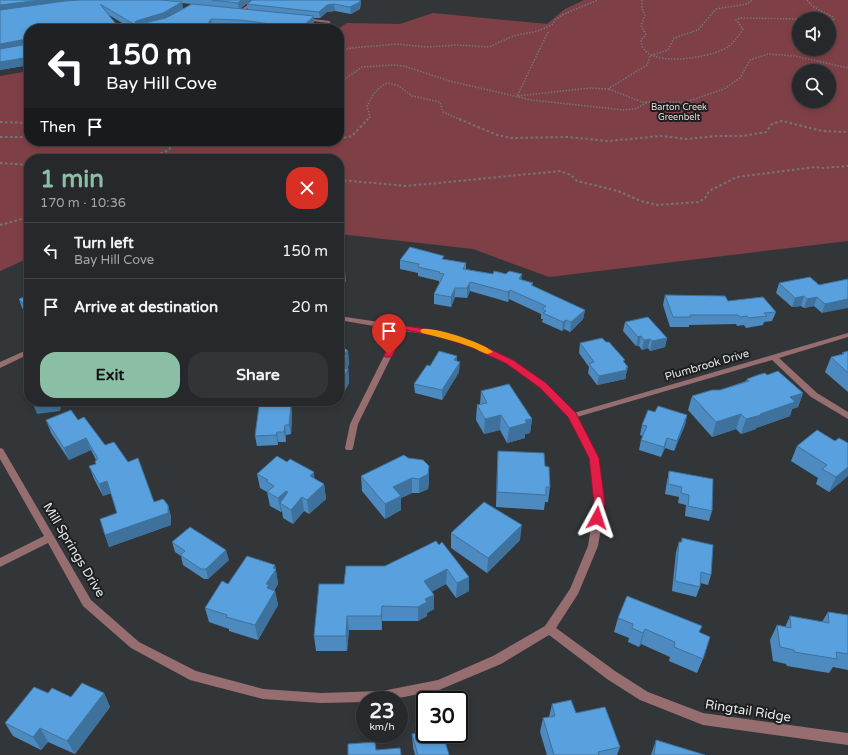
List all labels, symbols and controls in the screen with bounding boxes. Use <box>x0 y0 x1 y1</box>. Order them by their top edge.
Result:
map controls <box>792 12 836 108</box>
button: sound <box>792 12 836 56</box>
text: 150 m <box>106 38 192 72</box>
icon: left <box>40 40 92 92</box>
button: search <box>792 64 836 108</box>
text: Bay Hill Cove <box>106 72 217 94</box>
park label: Barton Creek Greenbelt <box>651 102 707 123</box>
icon: arrive <box>84 116 106 138</box>
text: Then <box>40 118 76 136</box>
text: 1 min <box>40 165 104 194</box>
button: close <box>286 167 328 209</box>
text: 170 m · 10:36 <box>40 195 126 211</box>
text: Turn left <box>74 234 134 252</box>
icon: left <box>40 240 62 262</box>
text: 150 m <box>282 242 328 260</box>
text: Bay Hill Cove <box>74 252 154 268</box>
icon: arrive <box>40 296 62 318</box>
text: Arrive at destination <box>74 298 218 316</box>
text: 20 m <box>291 298 328 316</box>
pin <box>372 314 406 355</box>
icon: arrive <box>378 320 400 342</box>
street label: Plumbrook Drive <box>663 347 751 383</box>
button: Exit <box>40 352 180 398</box>
button: Share <box>188 352 328 398</box>
position arrow <box>576 497 618 539</box>
street label: Mill Springs Drive <box>39 500 109 600</box>
speed limit sign: 30 <box>416 691 468 743</box>
street label: Ringtail Ridge <box>704 696 792 726</box>
text: 23 <box>369 700 395 724</box>
text: km/h <box>369 721 395 733</box>

